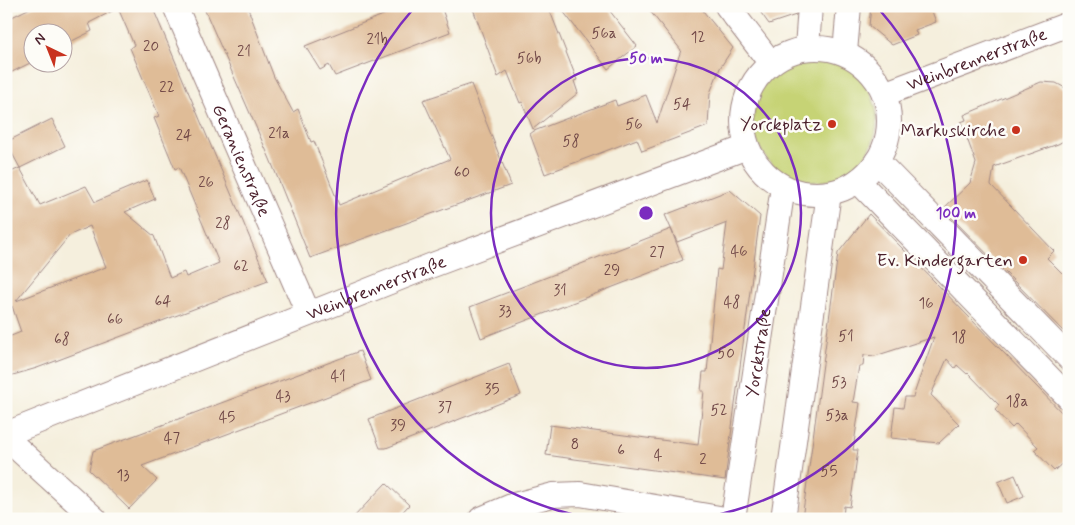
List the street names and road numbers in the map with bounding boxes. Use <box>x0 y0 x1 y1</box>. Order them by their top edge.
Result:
street label: Weinbrennerstraße <box>903 22 1051 97</box>
street label: Geranienstraße <box>206 100 276 221</box>
street label: Weinbrennerstraße <box>303 250 450 327</box>
street label: Yorckstraße <box>740 307 778 399</box>

